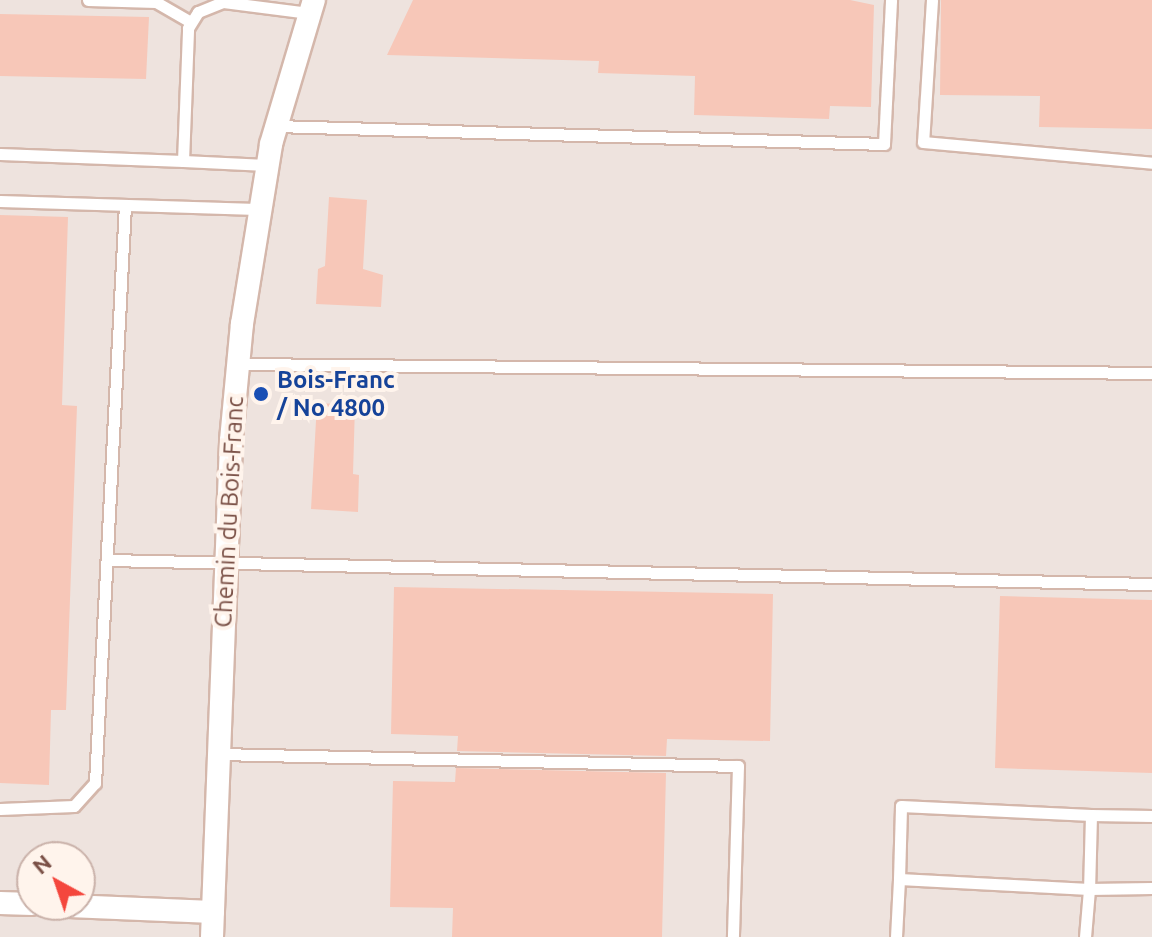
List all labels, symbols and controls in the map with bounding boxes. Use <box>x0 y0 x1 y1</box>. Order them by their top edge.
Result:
place label: Bois-Franc / No 4800 <box>277 366 395 422</box>
marker: Bois-Franc / No 4800 <box>252 385 270 403</box>
street label: Chemin du Bois-Franc <box>209 396 249 628</box>
north arrow <box>16 841 96 921</box>
text: N <box>27 849 56 879</box>

